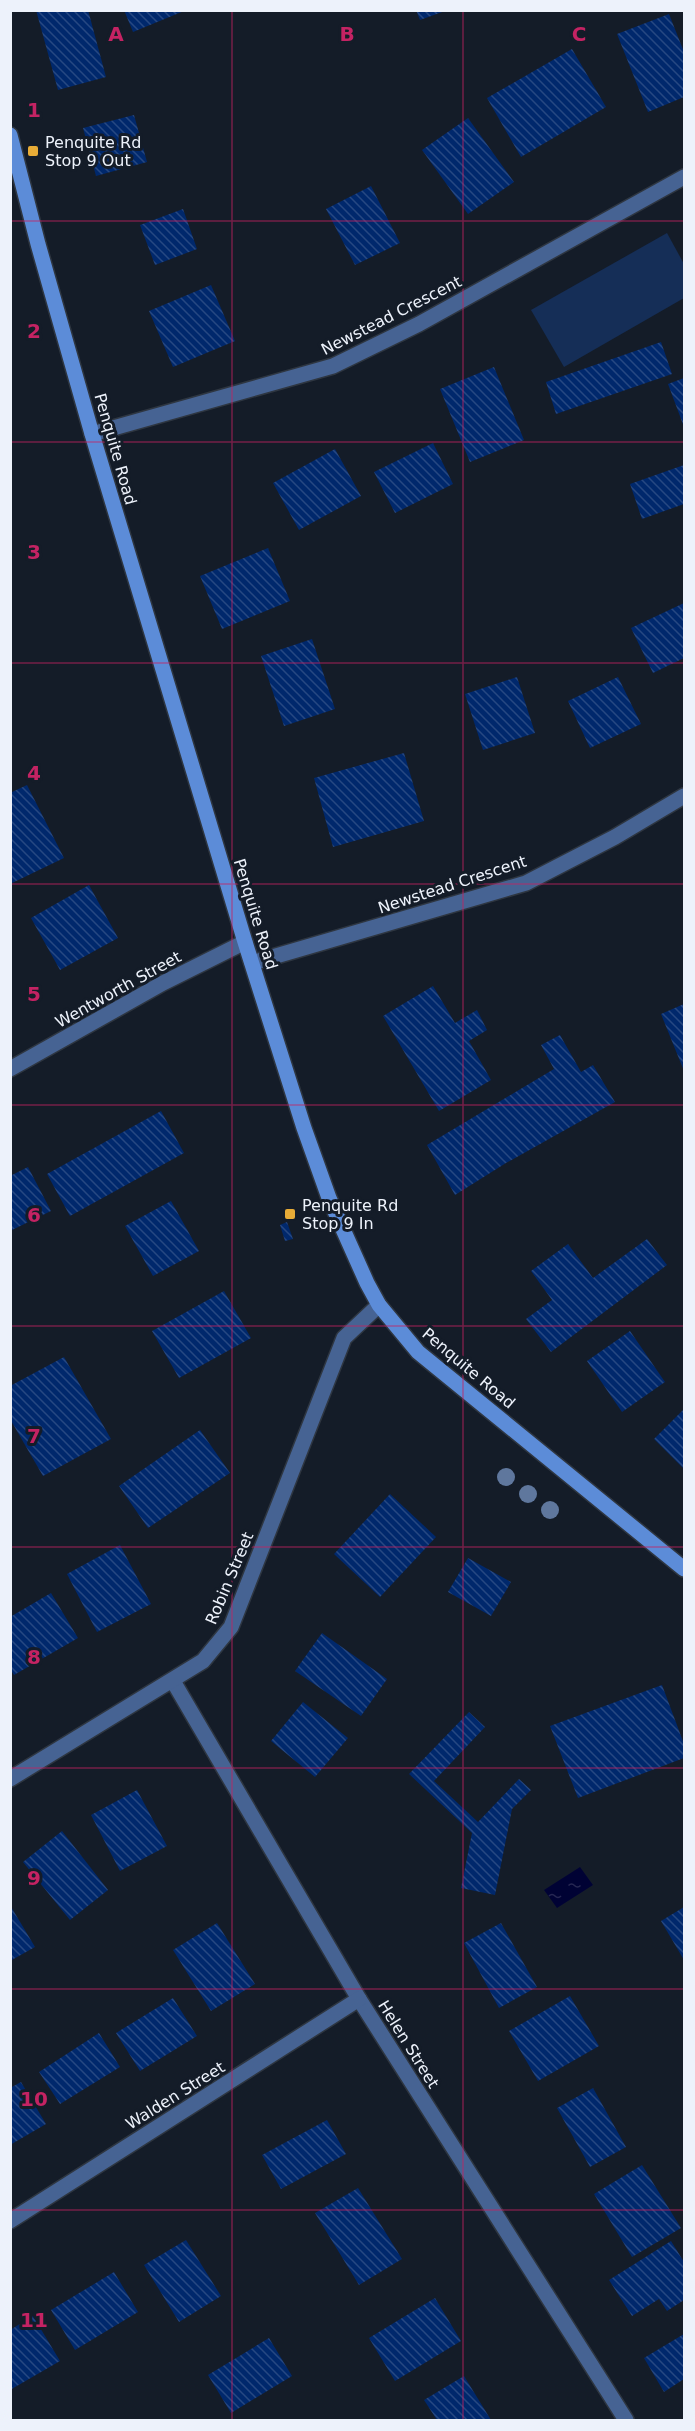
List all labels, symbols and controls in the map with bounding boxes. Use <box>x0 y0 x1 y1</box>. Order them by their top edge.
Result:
text: A <box>108 22 124 46</box>
text: B <box>339 22 355 46</box>
text: C <box>572 22 586 46</box>
text: 1 <box>27 98 41 122</box>
place label: Penquite Rd Stop 9 Out <box>45 133 141 170</box>
marker: Penquite Rd Stop 9 Out <box>26 144 40 158</box>
street label: Newstead Crescent <box>318 272 465 359</box>
text: 2 <box>27 319 41 343</box>
street label: Penquite Road <box>91 391 141 507</box>
text: 3 <box>27 540 41 564</box>
text: 4 <box>27 761 41 785</box>
street label: Newstead Crescent <box>375 851 529 917</box>
street label: Penquite Road <box>230 856 281 972</box>
street label: Wentworth Street <box>52 947 184 1032</box>
text: 5 <box>27 982 41 1006</box>
place label: Penquite Rd Stop 9 In <box>302 1196 398 1233</box>
text: 6 <box>27 1203 41 1227</box>
marker: Penquite Rd Stop 9 In <box>283 1207 297 1221</box>
street label: Penquite Road <box>418 1324 519 1413</box>
text: 7 <box>27 1424 41 1448</box>
street label: Robin Street <box>201 1529 257 1627</box>
text: 8 <box>27 1645 41 1669</box>
text: 9 <box>27 1866 41 1890</box>
street label: Helen Street <box>374 1997 443 2092</box>
street label: Walden Street <box>122 2057 228 2133</box>
text: 10 <box>20 2087 48 2111</box>
text: 11 <box>20 2308 48 2332</box>

